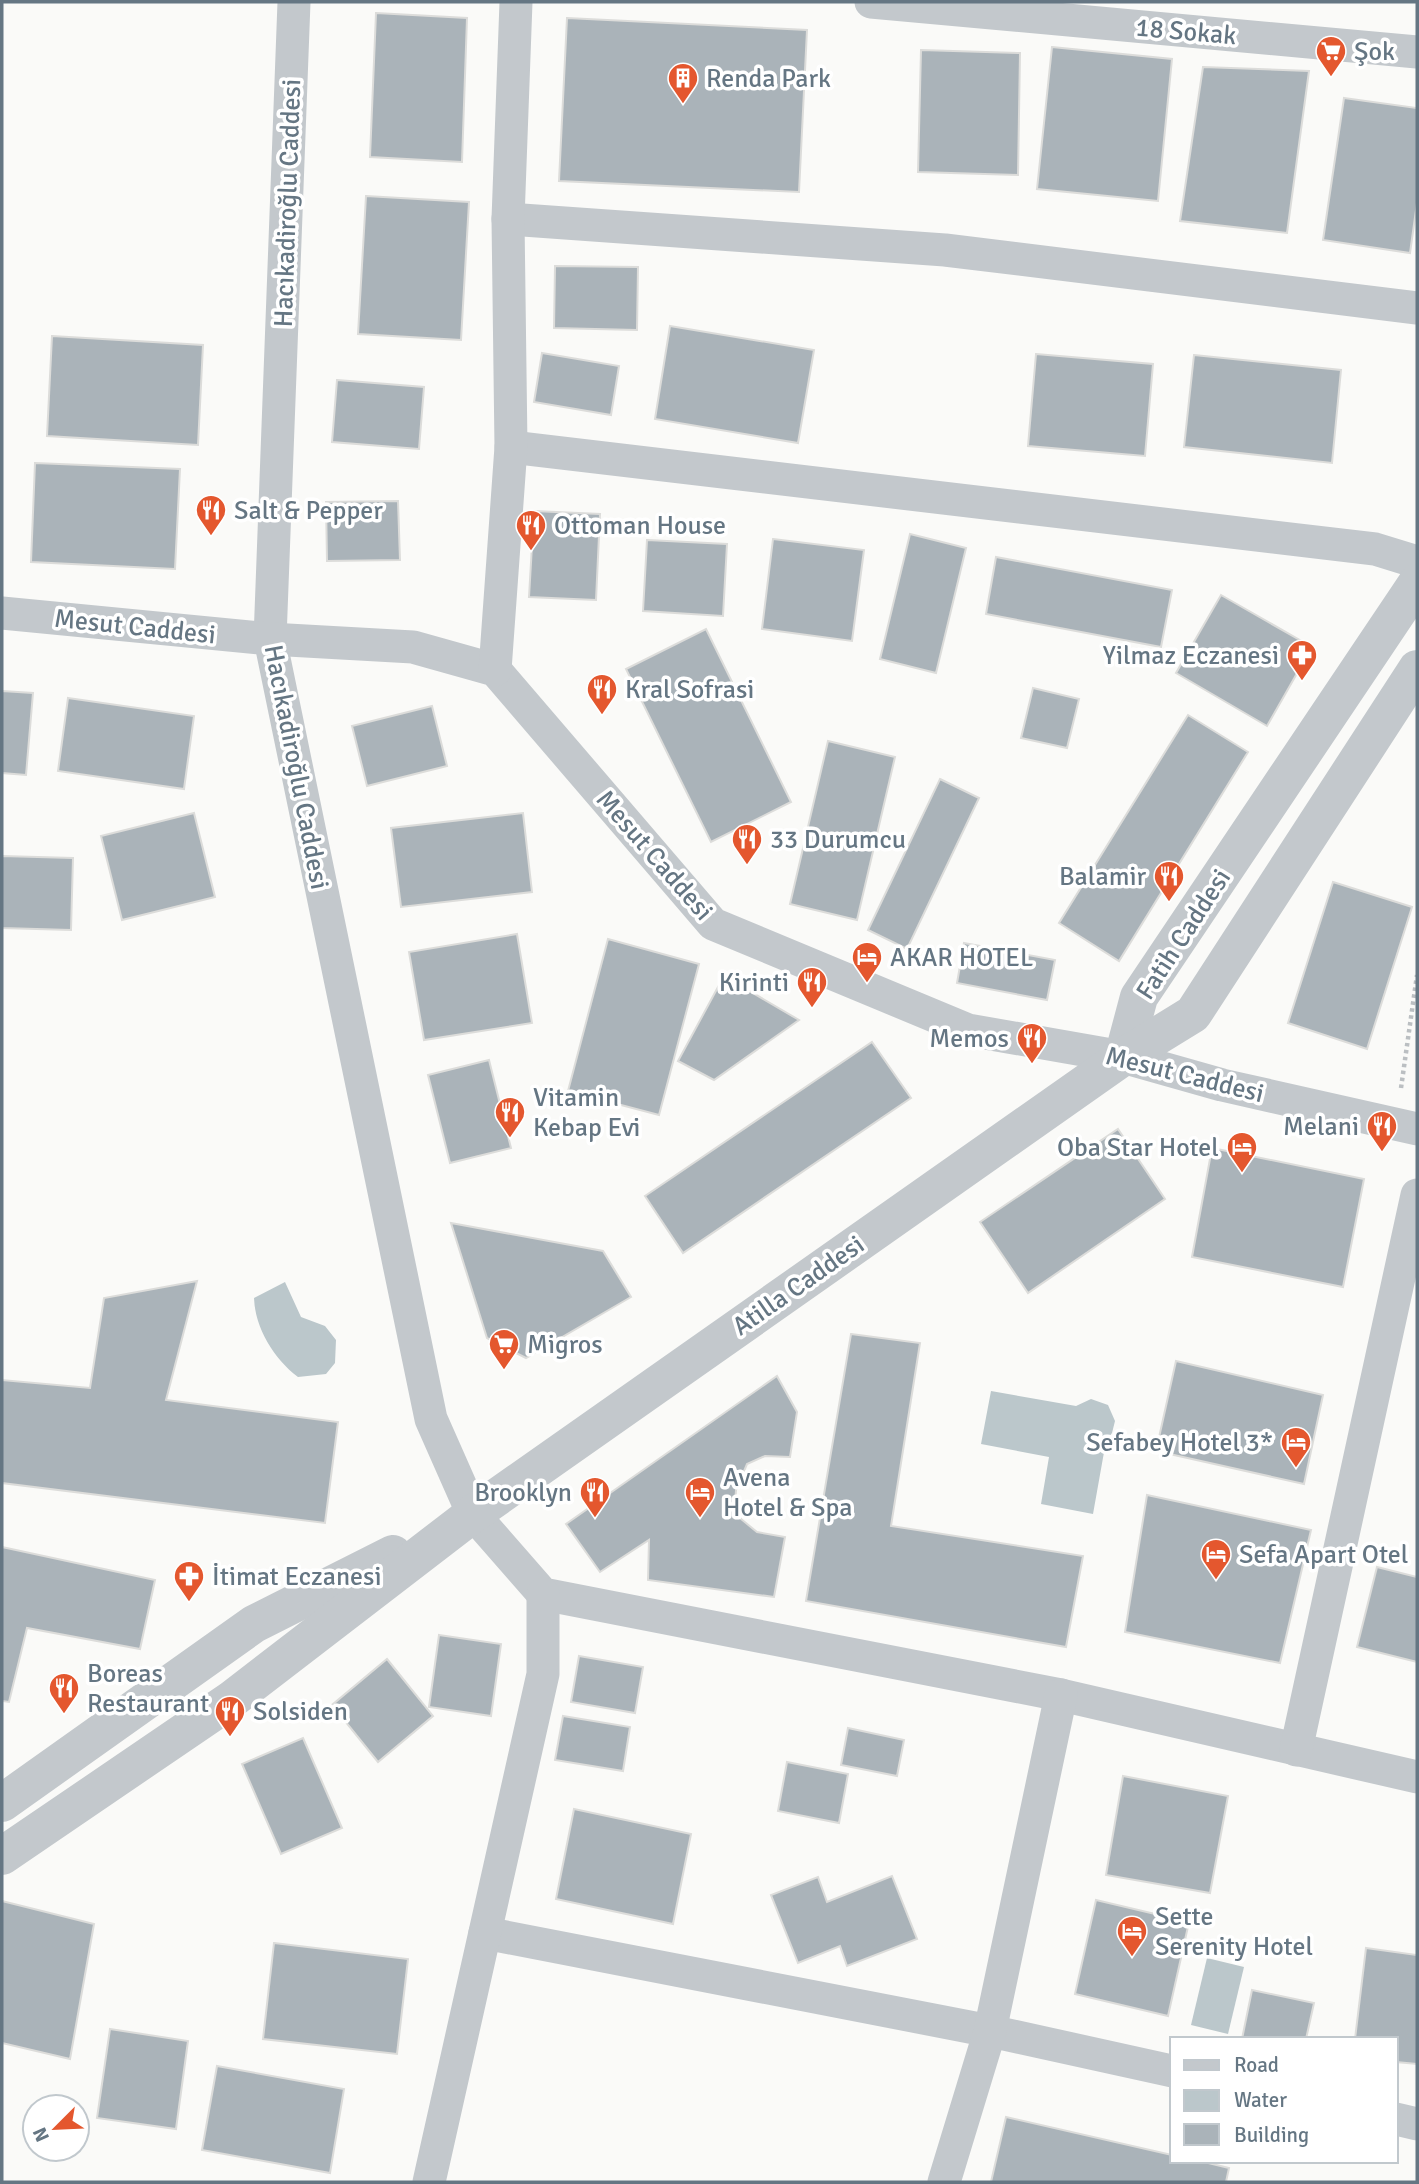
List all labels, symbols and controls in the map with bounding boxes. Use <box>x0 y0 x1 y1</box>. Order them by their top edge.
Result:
street label: 18 Sokak <box>1134 12 1238 52</box>
supermarket icon: Şok <box>1314 34 1348 78</box>
place label: Şok <box>1354 36 1395 68</box>
building icon: Renda Park <box>666 61 700 105</box>
place label: Renda Park <box>706 63 831 95</box>
street label: Hacıkadiroğlu Caddesi <box>268 78 308 328</box>
restaurant icon: Salt & Pepper <box>194 493 228 537</box>
place label: Salt & Pepper <box>234 495 383 527</box>
restaurant icon: Ottoman House <box>514 508 548 552</box>
place label: Ottoman House <box>554 510 726 542</box>
street label: Mesut Caddesi <box>53 603 217 651</box>
pharmacy icon: Yilmaz Eczanesi <box>1285 638 1319 682</box>
place label: Yilmaz Eczanesi <box>1103 640 1279 672</box>
street label: Hacıkadiroğlu Caddesi <box>257 642 335 892</box>
restaurant icon: Kral Sofrasi <box>585 672 619 716</box>
place label: Kral Sofrasi <box>625 674 754 706</box>
street label: Mesut Caddesi <box>589 784 719 927</box>
restaurant icon: 33 Durumcu <box>730 822 764 866</box>
place label: 33 Durumcu <box>770 824 906 856</box>
restaurant icon: Balamir <box>1152 859 1186 903</box>
place label: Balamir <box>1059 861 1146 893</box>
street label: Fatih Caddesi <box>1130 863 1238 1006</box>
hotel icon: AKAR HOTEL <box>850 940 884 984</box>
place label: AKAR HOTEL <box>890 942 1033 974</box>
restaurant icon: Kirinti <box>795 965 829 1009</box>
place label: Kirinti <box>719 967 789 999</box>
restaurant icon: Memos <box>1015 1021 1049 1065</box>
place label: Memos <box>929 1023 1009 1055</box>
street label: Mesut Caddesi <box>1102 1040 1267 1110</box>
place label: Vitamin Kebap Evi <box>533 1082 640 1144</box>
restaurant icon: Vitamin Kebap Evi <box>493 1095 527 1139</box>
restaurant icon: Melani <box>1365 1109 1399 1153</box>
place label: Melani <box>1283 1111 1359 1143</box>
hotel icon: Oba Star Hotel <box>1225 1130 1259 1174</box>
place label: Oba Star Hotel <box>1057 1132 1219 1164</box>
street label: Atilla Caddesi <box>727 1229 871 1343</box>
supermarket icon: Migros <box>487 1327 521 1371</box>
place label: Migros <box>527 1329 603 1361</box>
hotel icon: Sefabey Hotel 3* <box>1279 1425 1313 1469</box>
place label: Sefabey Hotel 3* <box>1086 1427 1273 1459</box>
place label: Avena Hotel & Spa <box>723 1462 852 1524</box>
restaurant icon: Brooklyn <box>578 1475 612 1519</box>
hotel icon: Avena Hotel & Spa <box>683 1475 717 1519</box>
place label: Brooklyn <box>474 1477 572 1509</box>
hotel icon: Sefa Apart Otel <box>1199 1537 1233 1581</box>
place label: Sefa Apart Otel <box>1239 1539 1408 1571</box>
pharmacy icon: İtimat Eczanesi <box>172 1559 206 1603</box>
place label: İtimat Eczanesi <box>212 1561 382 1593</box>
place label: Boreas Restaurant <box>87 1658 209 1720</box>
restaurant icon: Boreas Restaurant <box>47 1671 81 1715</box>
restaurant icon: Solsiden <box>213 1694 247 1738</box>
place label: Solsiden <box>253 1696 348 1728</box>
place label: Sette Serenity Hotel <box>1155 1901 1313 1963</box>
hotel icon: Sette Serenity Hotel <box>1115 1914 1149 1958</box>
legend <box>1170 2037 1398 2163</box>
text: Road <box>1234 2052 1279 2078</box>
text: Water <box>1234 2087 1287 2113</box>
north arrow <box>21 2093 91 2163</box>
text: Building <box>1234 2122 1309 2148</box>
text: N <box>28 2124 55 2145</box>

